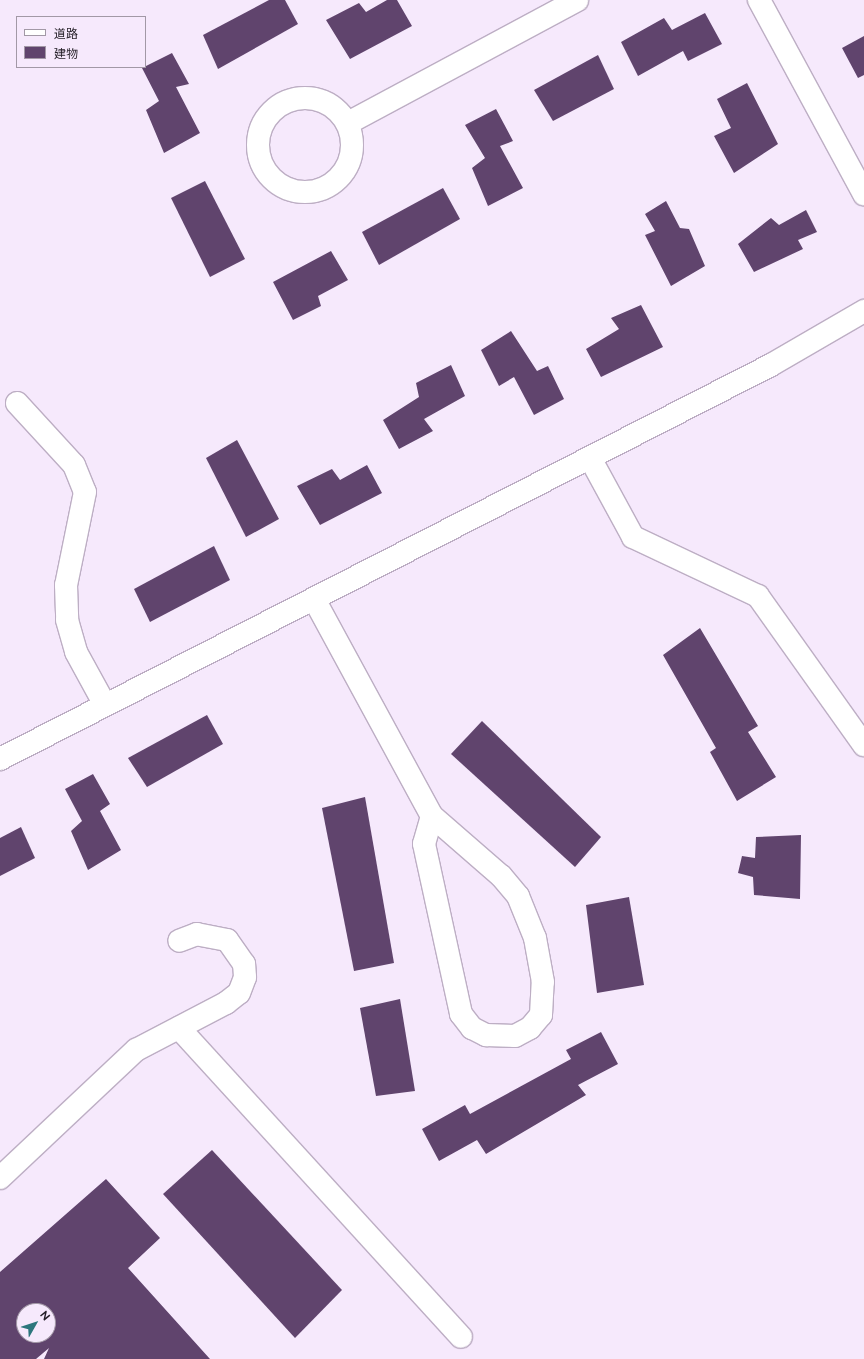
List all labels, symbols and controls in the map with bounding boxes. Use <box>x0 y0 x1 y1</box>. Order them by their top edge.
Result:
legend <box>16 16 146 68</box>
text: 道路 <box>54 27 78 41</box>
text: 建物 <box>54 47 78 61</box>
north arrow <box>16 1303 56 1343</box>
text: N <box>37 1308 53 1323</box>

